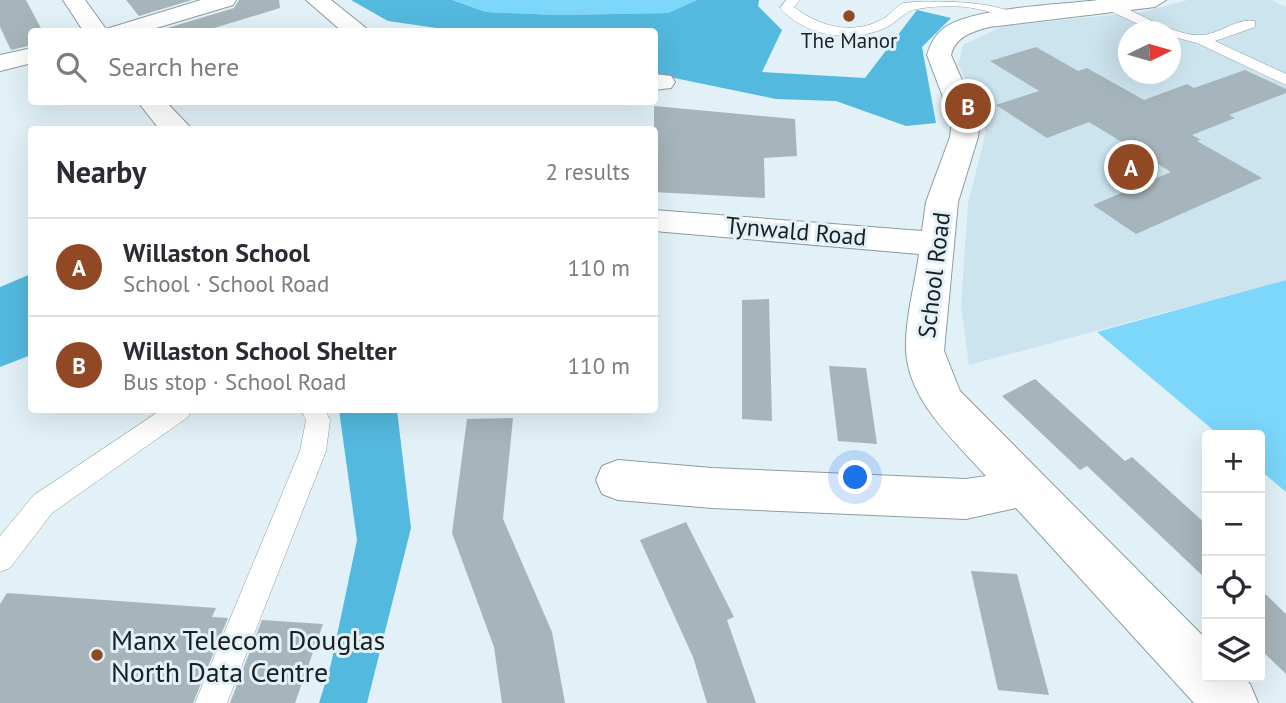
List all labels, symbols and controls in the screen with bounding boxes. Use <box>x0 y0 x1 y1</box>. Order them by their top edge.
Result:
marker: The Manor <box>841 8 857 24</box>
north arrow <box>1118 21 1181 84</box>
place label: The Manor <box>801 27 897 54</box>
search box <box>28 28 658 105</box>
icon: search <box>52 48 90 86</box>
text: Search here <box>108 50 239 83</box>
pin: B <box>945 80 991 132</box>
pin: A <box>1108 141 1154 193</box>
text: Nearby <box>56 152 146 191</box>
text: 2 results <box>546 157 630 186</box>
street label: Tynwald Road <box>724 209 868 253</box>
street label: School Road <box>911 210 957 340</box>
text: Willaston School <box>123 236 310 269</box>
text: A <box>72 253 86 282</box>
text: 110 m <box>568 253 630 282</box>
text: School · School Road <box>123 269 329 298</box>
text: Willaston School Shelter <box>123 334 397 367</box>
text: B <box>72 351 86 380</box>
text: 110 m <box>568 351 630 380</box>
text: Bus stop · School Road <box>123 367 346 396</box>
map controls <box>1202 430 1265 682</box>
button: + <box>1202 430 1265 493</box>
your location <box>838 460 872 494</box>
button: − <box>1202 493 1265 556</box>
button: locate <box>1202 556 1265 619</box>
button: layers <box>1202 619 1265 682</box>
place label: Manx Telecom Douglas North Data Centre <box>111 621 385 690</box>
marker: Manx Telecom Douglas North Data Centre <box>89 647 105 663</box>

